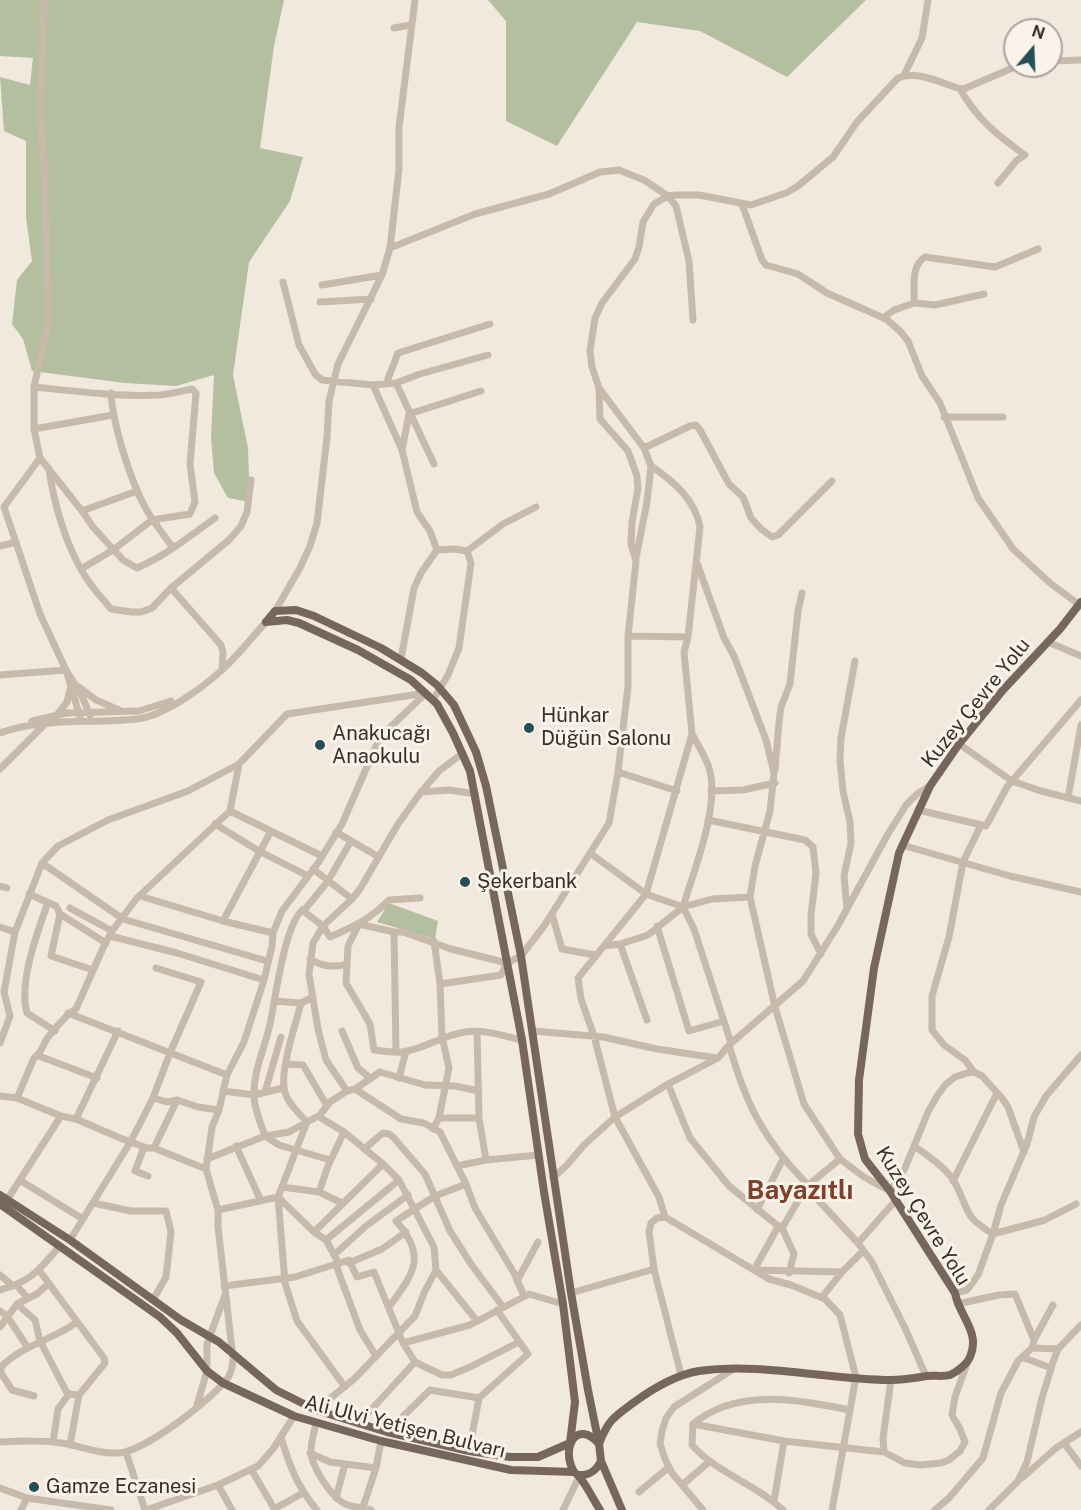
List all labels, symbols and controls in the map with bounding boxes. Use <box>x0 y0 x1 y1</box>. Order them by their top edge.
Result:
north arrow <box>1003 18 1063 78</box>
text: N <box>1029 21 1047 43</box>
street label: Kuzey Çevre Yolu <box>917 634 1035 772</box>
place label: Hünkar Düğün Salonu <box>541 704 671 751</box>
marker: Hünkar Düğün Salonu <box>522 721 536 735</box>
place label: Anakucağı Anaokulu <box>332 722 430 769</box>
marker: Anakucağı Anaokulu <box>313 738 327 752</box>
place label: Şekerbank <box>477 870 577 894</box>
marker: Şekerbank <box>458 875 472 889</box>
street label: Kuzey Çevre Yolu <box>871 1142 975 1290</box>
district label: Bayazıtlı <box>747 1175 853 1207</box>
street label: Ali Ulvi Yetişen Bulvarı <box>302 1390 508 1464</box>
place label: Gamze Eczanesi <box>46 1475 196 1499</box>
marker: Gamze Eczanesi <box>27 1480 41 1494</box>

